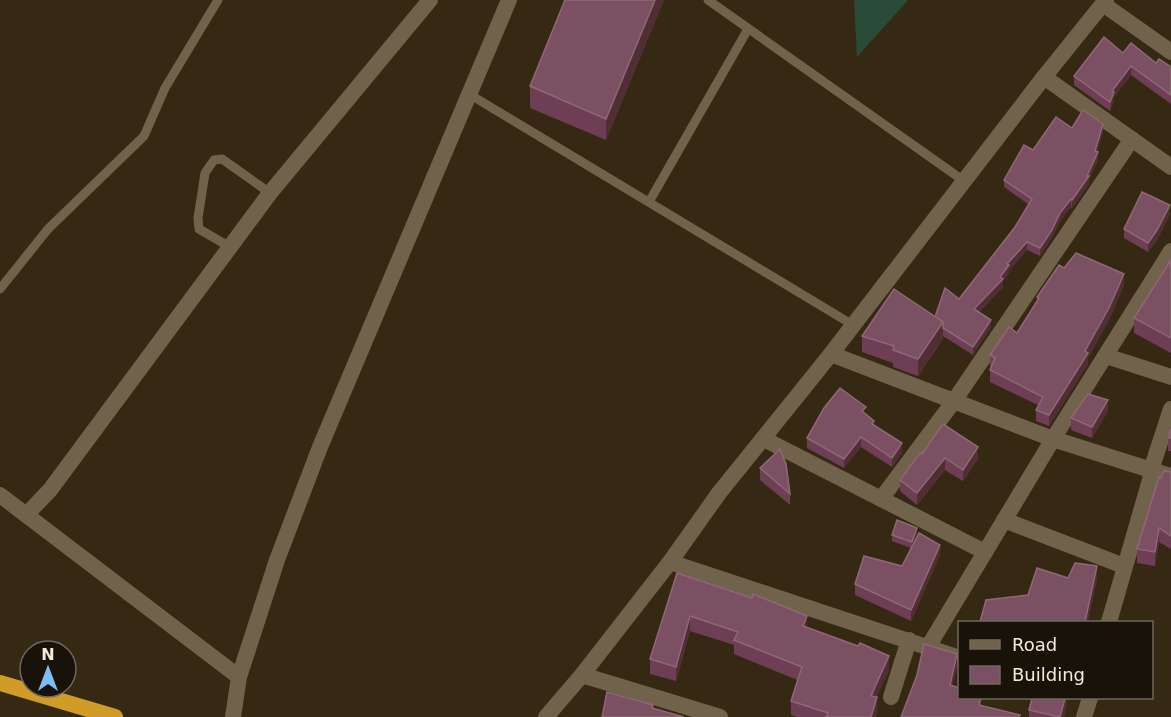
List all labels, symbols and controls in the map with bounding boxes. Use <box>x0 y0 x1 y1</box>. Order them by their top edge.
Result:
legend <box>958 621 1153 699</box>
text: Road <box>1012 634 1057 655</box>
north arrow <box>18 639 78 699</box>
text: N <box>41 645 55 664</box>
text: Building <box>1012 664 1085 685</box>

